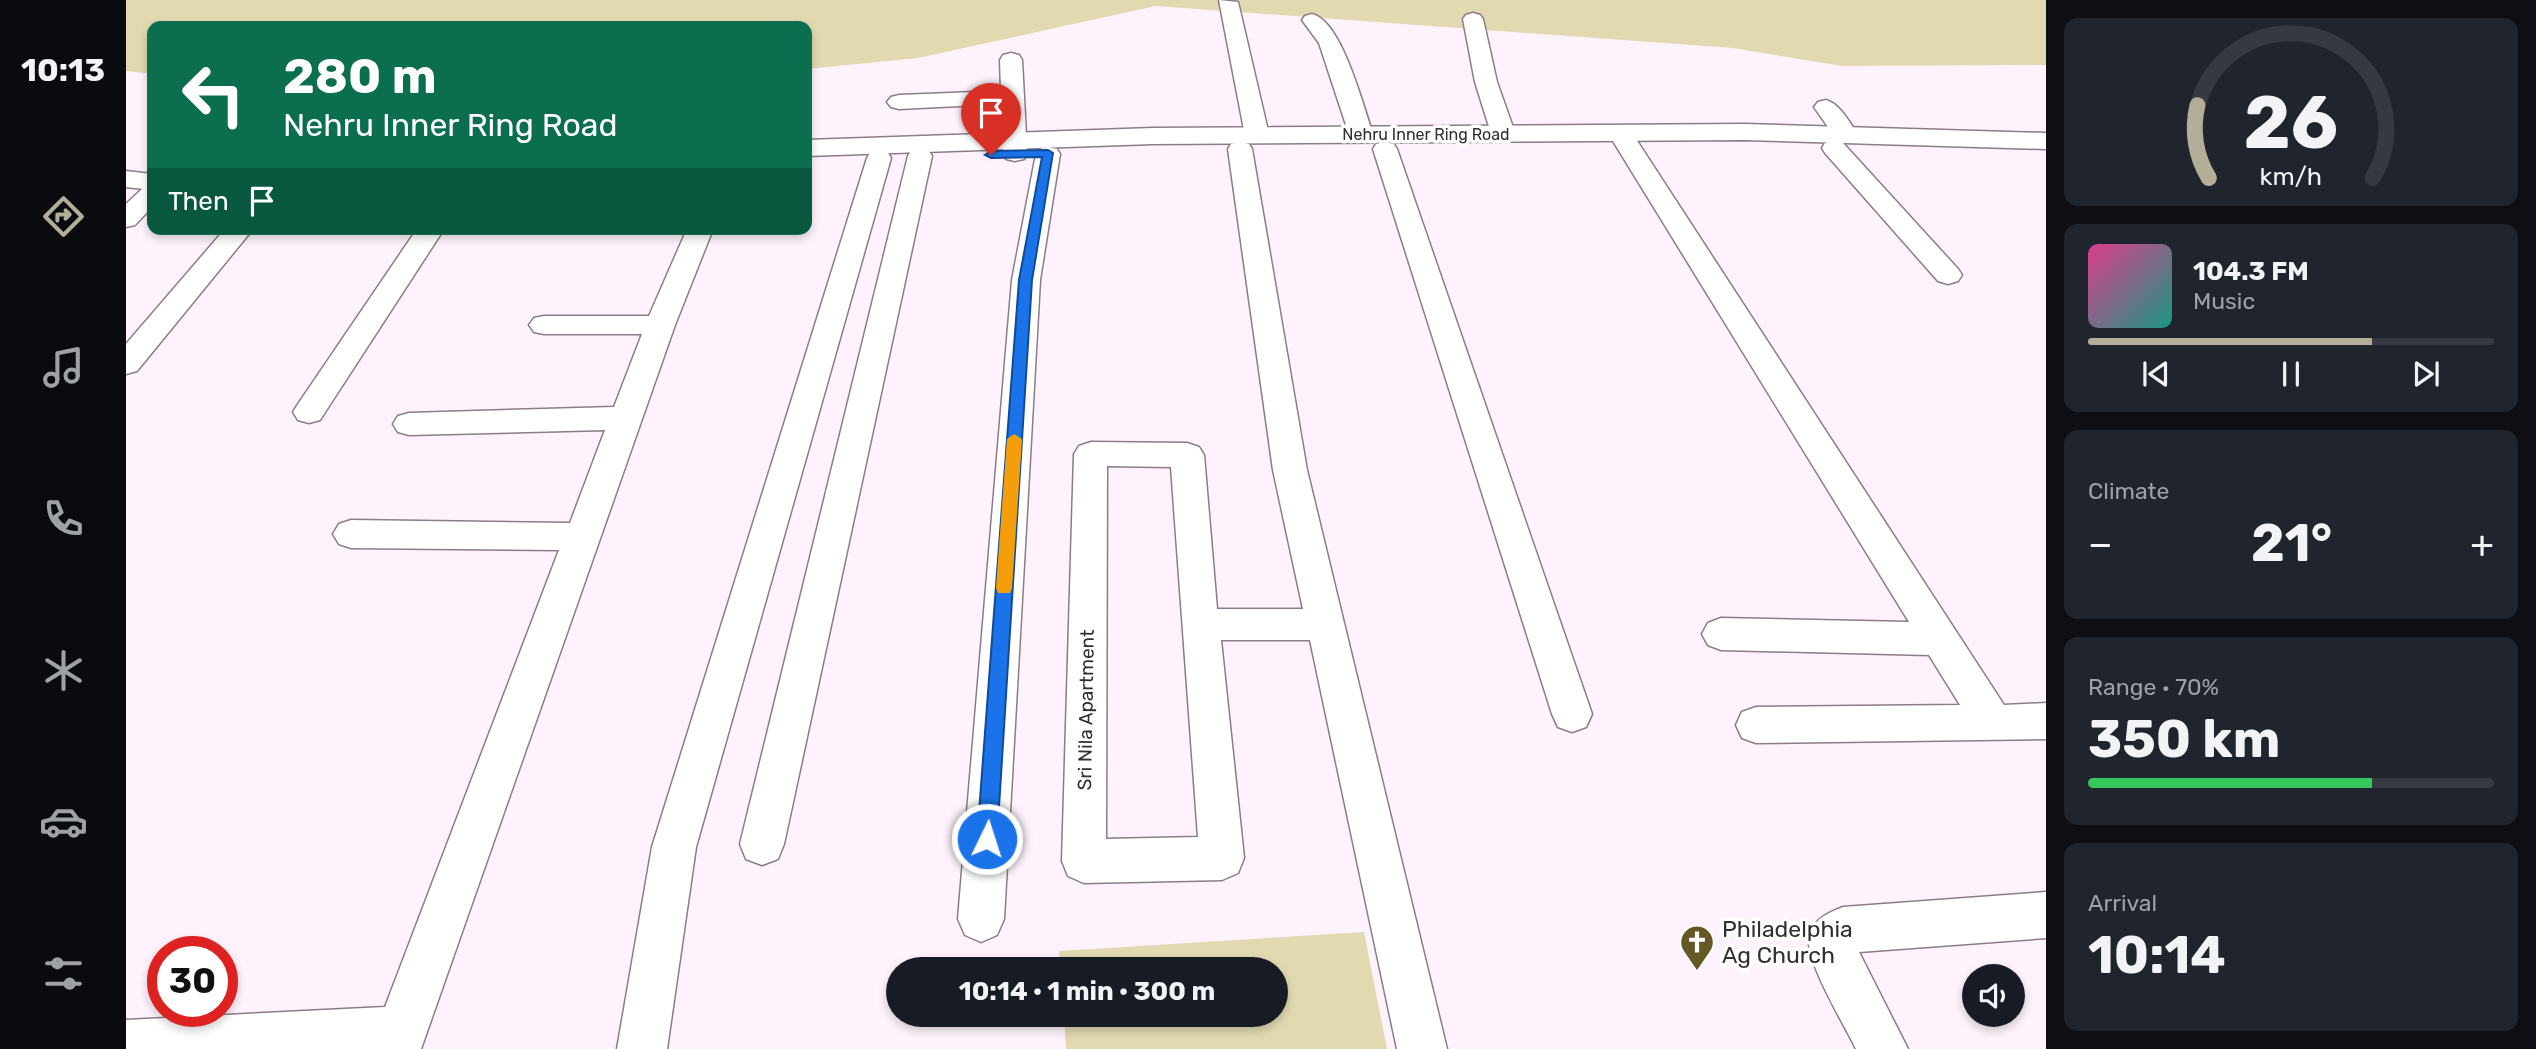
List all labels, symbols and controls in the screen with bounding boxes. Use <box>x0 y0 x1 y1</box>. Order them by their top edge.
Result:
text: 280 m <box>283 47 437 105</box>
icon: left <box>168 49 259 140</box>
text: 10:13 <box>21 51 105 89</box>
text: 26 <box>2244 80 2338 166</box>
pin <box>961 83 1021 155</box>
icon: arrive <box>972 94 1010 132</box>
text: Nehru Inner Ring Road <box>283 106 618 144</box>
street label: Nehru Inner Ring Road <box>1342 125 1510 144</box>
text: km/h <box>2260 162 2322 191</box>
icon: arrive <box>243 182 281 220</box>
text: Then <box>168 186 229 217</box>
icon: directions <box>39 192 88 241</box>
text: 104.3 FM <box>2193 256 2309 287</box>
text: Music <box>2193 287 2255 315</box>
icon: music <box>39 343 88 392</box>
icon: previous <box>2137 355 2175 393</box>
icon: pause <box>2272 355 2310 393</box>
icon: next <box>2407 355 2445 393</box>
text: Climate <box>2088 477 2169 505</box>
icon: phone <box>39 494 88 543</box>
text: 21° <box>2251 512 2332 574</box>
text: − <box>2088 521 2113 567</box>
text: + <box>2470 521 2494 567</box>
street label: Sri Nila Apartment <box>1073 629 1099 791</box>
icon: climate <box>39 646 88 695</box>
text: Range · 70% <box>2088 673 2219 701</box>
text: 350 km <box>2088 708 2280 770</box>
icon: car <box>39 797 88 846</box>
position arrow <box>950 802 1024 876</box>
text: Arrival <box>2088 889 2157 917</box>
place label: Philadelphia Ag Church <box>1722 915 1853 969</box>
church icon: Philadelphia Ag Church <box>1678 923 1716 972</box>
text: 10:14 <box>2088 924 2226 986</box>
speed limit sign: 30 <box>147 936 238 1027</box>
icon: filters <box>39 949 88 998</box>
map controls <box>1962 964 2025 1027</box>
button: sound <box>1962 964 2025 1027</box>
text: 10:14 · 1 min · 300 m <box>959 976 1215 1007</box>

